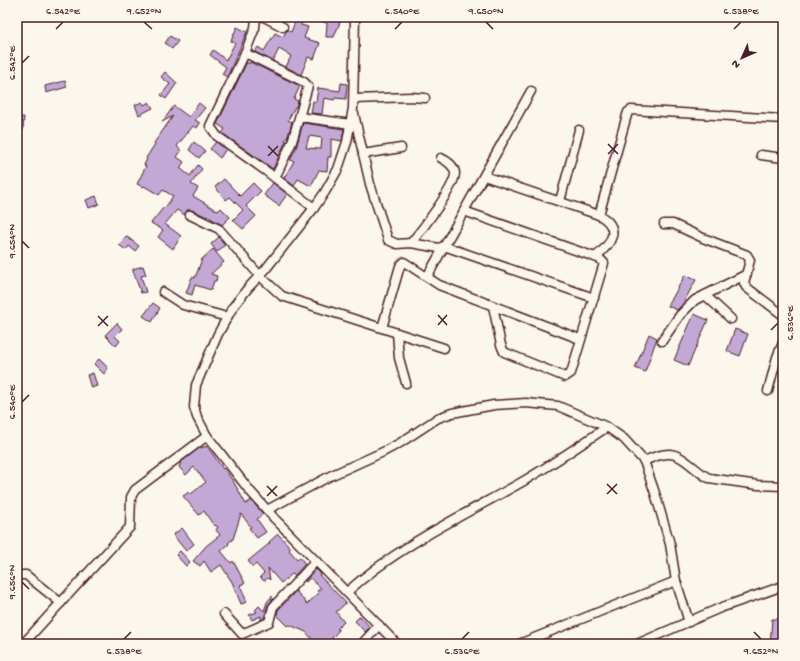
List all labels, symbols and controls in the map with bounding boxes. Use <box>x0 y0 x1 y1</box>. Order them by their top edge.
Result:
text: 6.542°E <box>46 6 81 18</box>
text: 9.652°N <box>126 6 162 18</box>
text: 6.540°E <box>385 6 420 18</box>
text: 9.650°N <box>467 6 504 18</box>
text: 6.538°E <box>724 6 759 18</box>
north arrow <box>722 38 762 78</box>
text: 6.542°E <box>7 45 19 80</box>
text: N <box>730 57 743 70</box>
text: 9.654°N <box>7 223 19 259</box>
text: 6.536°E <box>785 305 797 340</box>
text: 6.540°E <box>7 384 19 419</box>
text: 9.656°N <box>7 564 19 600</box>
text: 6.538°E <box>107 646 142 658</box>
text: 6.536°E <box>445 646 480 658</box>
text: 9.652°N <box>743 646 779 658</box>

